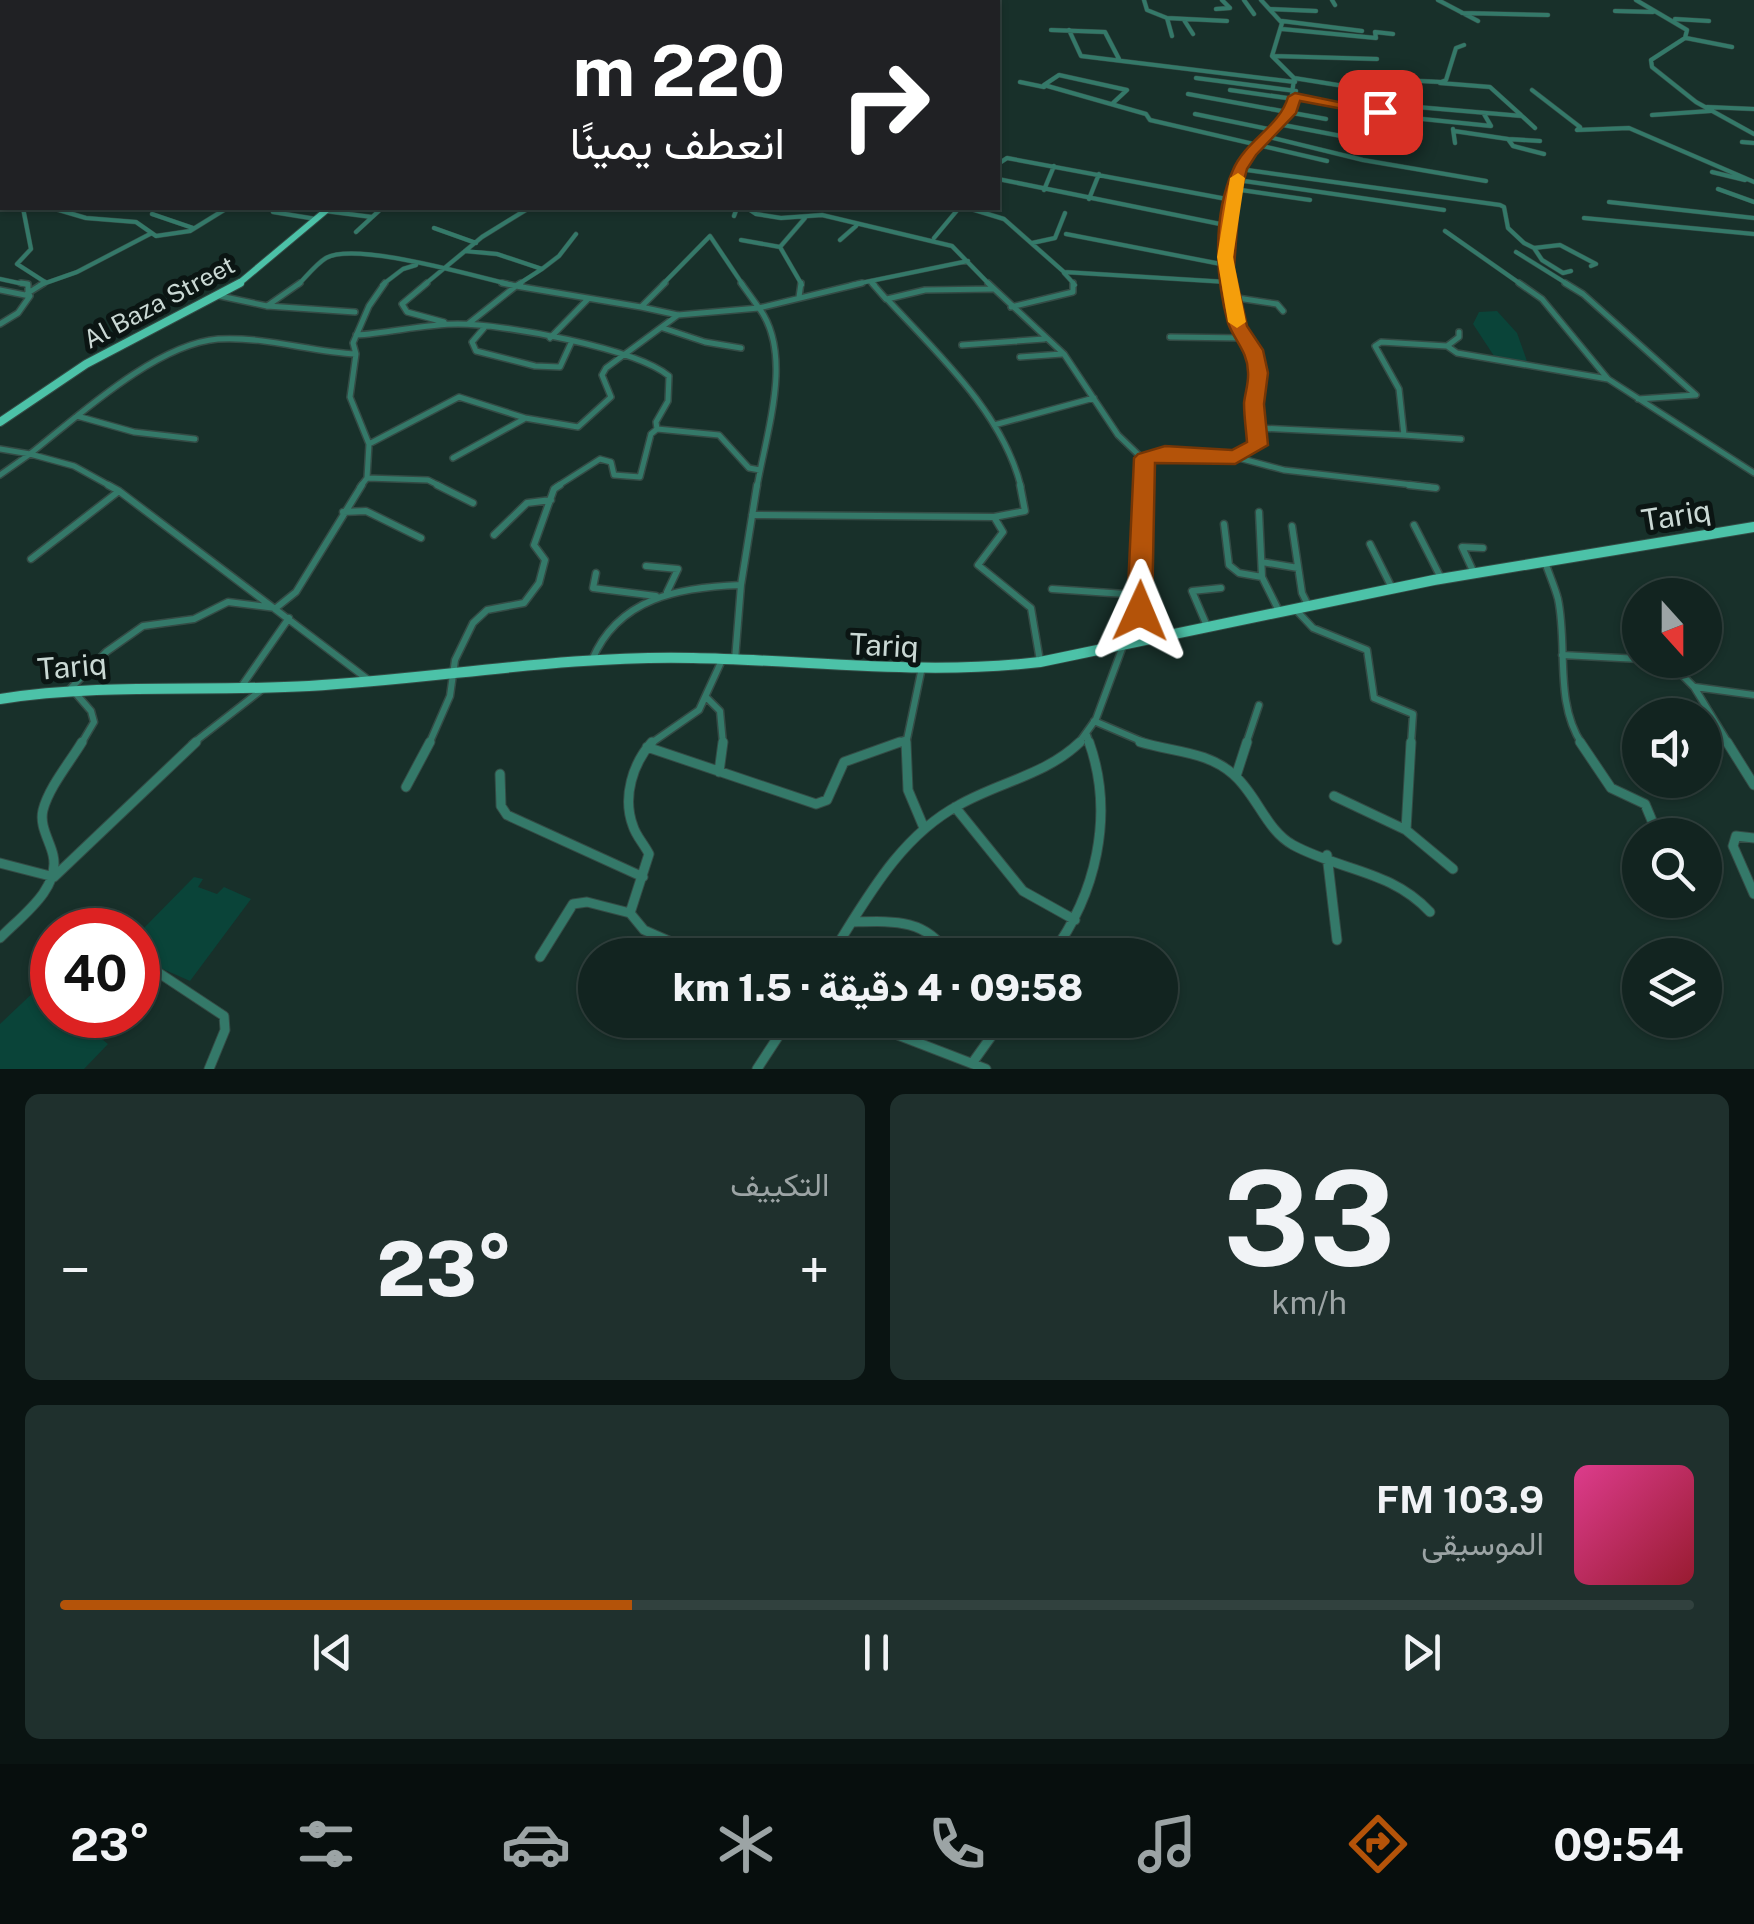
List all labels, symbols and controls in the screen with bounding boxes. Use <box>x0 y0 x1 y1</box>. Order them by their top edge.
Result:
text: 220 m <box>573 29 785 112</box>
icon: right <box>820 40 950 170</box>
pin <box>1338 70 1423 155</box>
icon: arrive <box>1353 85 1408 140</box>
text: انعطف يمينًا <box>570 116 785 169</box>
street label: Al Baza Street <box>78 250 240 354</box>
street label: Tariq <box>1639 492 1713 538</box>
position arrow <box>1088 559 1192 663</box>
north arrow <box>1622 578 1722 678</box>
map controls <box>1622 578 1722 1038</box>
street label: Tariq <box>848 625 920 665</box>
street label: Tariq <box>36 645 108 687</box>
button: sound <box>1622 698 1722 798</box>
button: search <box>1622 818 1722 918</box>
speed limit sign: 40 <box>30 908 160 1038</box>
button: layers <box>1622 938 1722 1038</box>
text: 09:58 · 4 دقيقة · 1.5 km <box>673 965 1083 1010</box>
text: 33 <box>1223 1143 1396 1295</box>
text: التكييف <box>730 1166 830 1203</box>
text: 23° <box>377 1225 513 1313</box>
text: − <box>60 1238 91 1302</box>
text: + <box>799 1238 830 1302</box>
text: km/h <box>1272 1284 1347 1321</box>
text: 103.9 FM <box>1376 1477 1544 1522</box>
text: الموسيقى <box>1421 1525 1544 1562</box>
icon: previous <box>305 1625 360 1680</box>
icon: pause <box>849 1625 904 1680</box>
icon: next <box>1394 1625 1449 1680</box>
icon: filters <box>291 1809 361 1879</box>
icon: car <box>501 1809 571 1879</box>
icon: climate <box>711 1809 781 1879</box>
icon: phone <box>922 1809 992 1879</box>
icon: music <box>1132 1809 1202 1879</box>
icon: directions <box>1343 1809 1413 1879</box>
text: 23° <box>70 1818 150 1871</box>
text: 09:54 <box>1553 1818 1684 1871</box>

